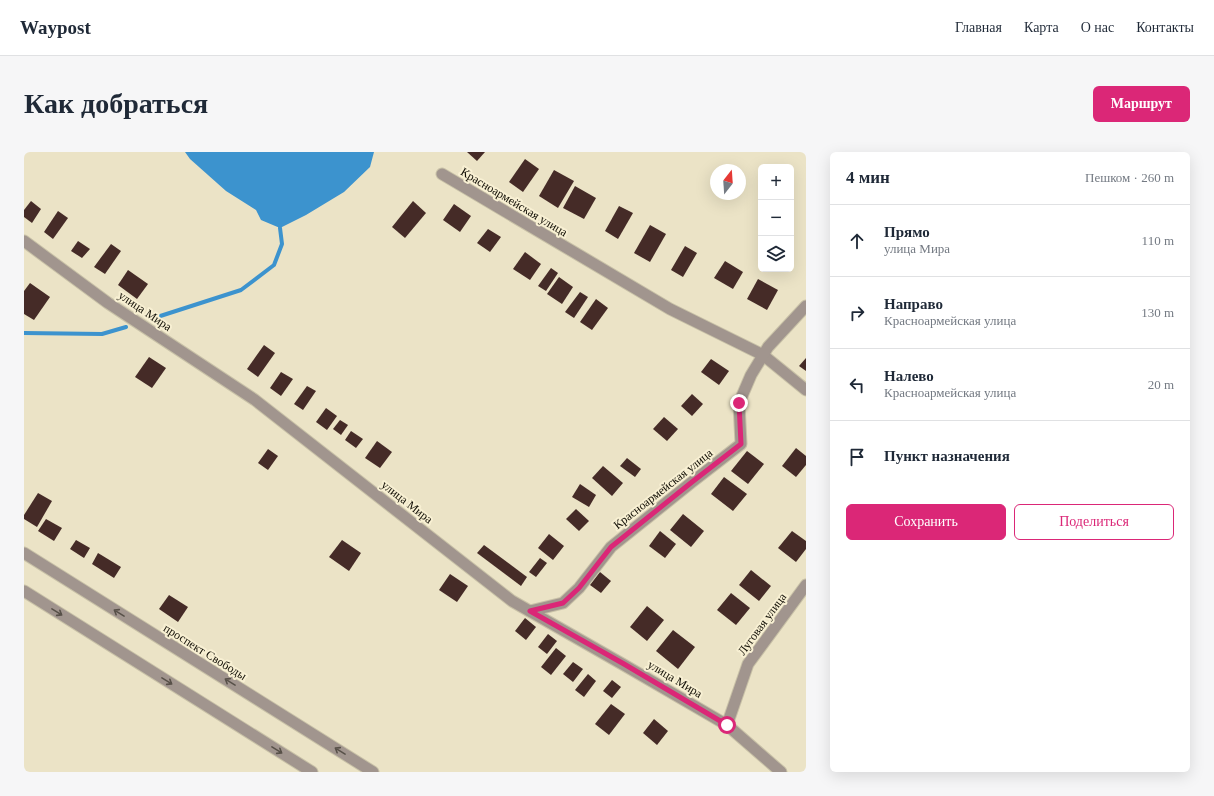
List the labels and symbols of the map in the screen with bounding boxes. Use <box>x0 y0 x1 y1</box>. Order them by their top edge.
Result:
north arrow <box>710 164 746 200</box>
street label: Красноармейская улица <box>458 165 570 240</box>
street label: улица Мира <box>116 288 175 334</box>
route end <box>730 394 748 412</box>
street label: Красноармейская улица <box>611 446 716 532</box>
street label: улица Мира <box>379 478 436 527</box>
street label: Луговая улица <box>735 590 790 658</box>
one-way arrow <box>51 608 62 616</box>
one-way arrow <box>113 609 125 617</box>
street label: проспект Свободы <box>161 621 249 683</box>
street label: улица Мира <box>645 657 705 701</box>
one-way arrow <box>161 677 172 685</box>
one-way arrow <box>224 678 236 686</box>
route start <box>718 716 736 734</box>
one-way arrow <box>271 747 283 755</box>
one-way arrow <box>334 747 346 755</box>

